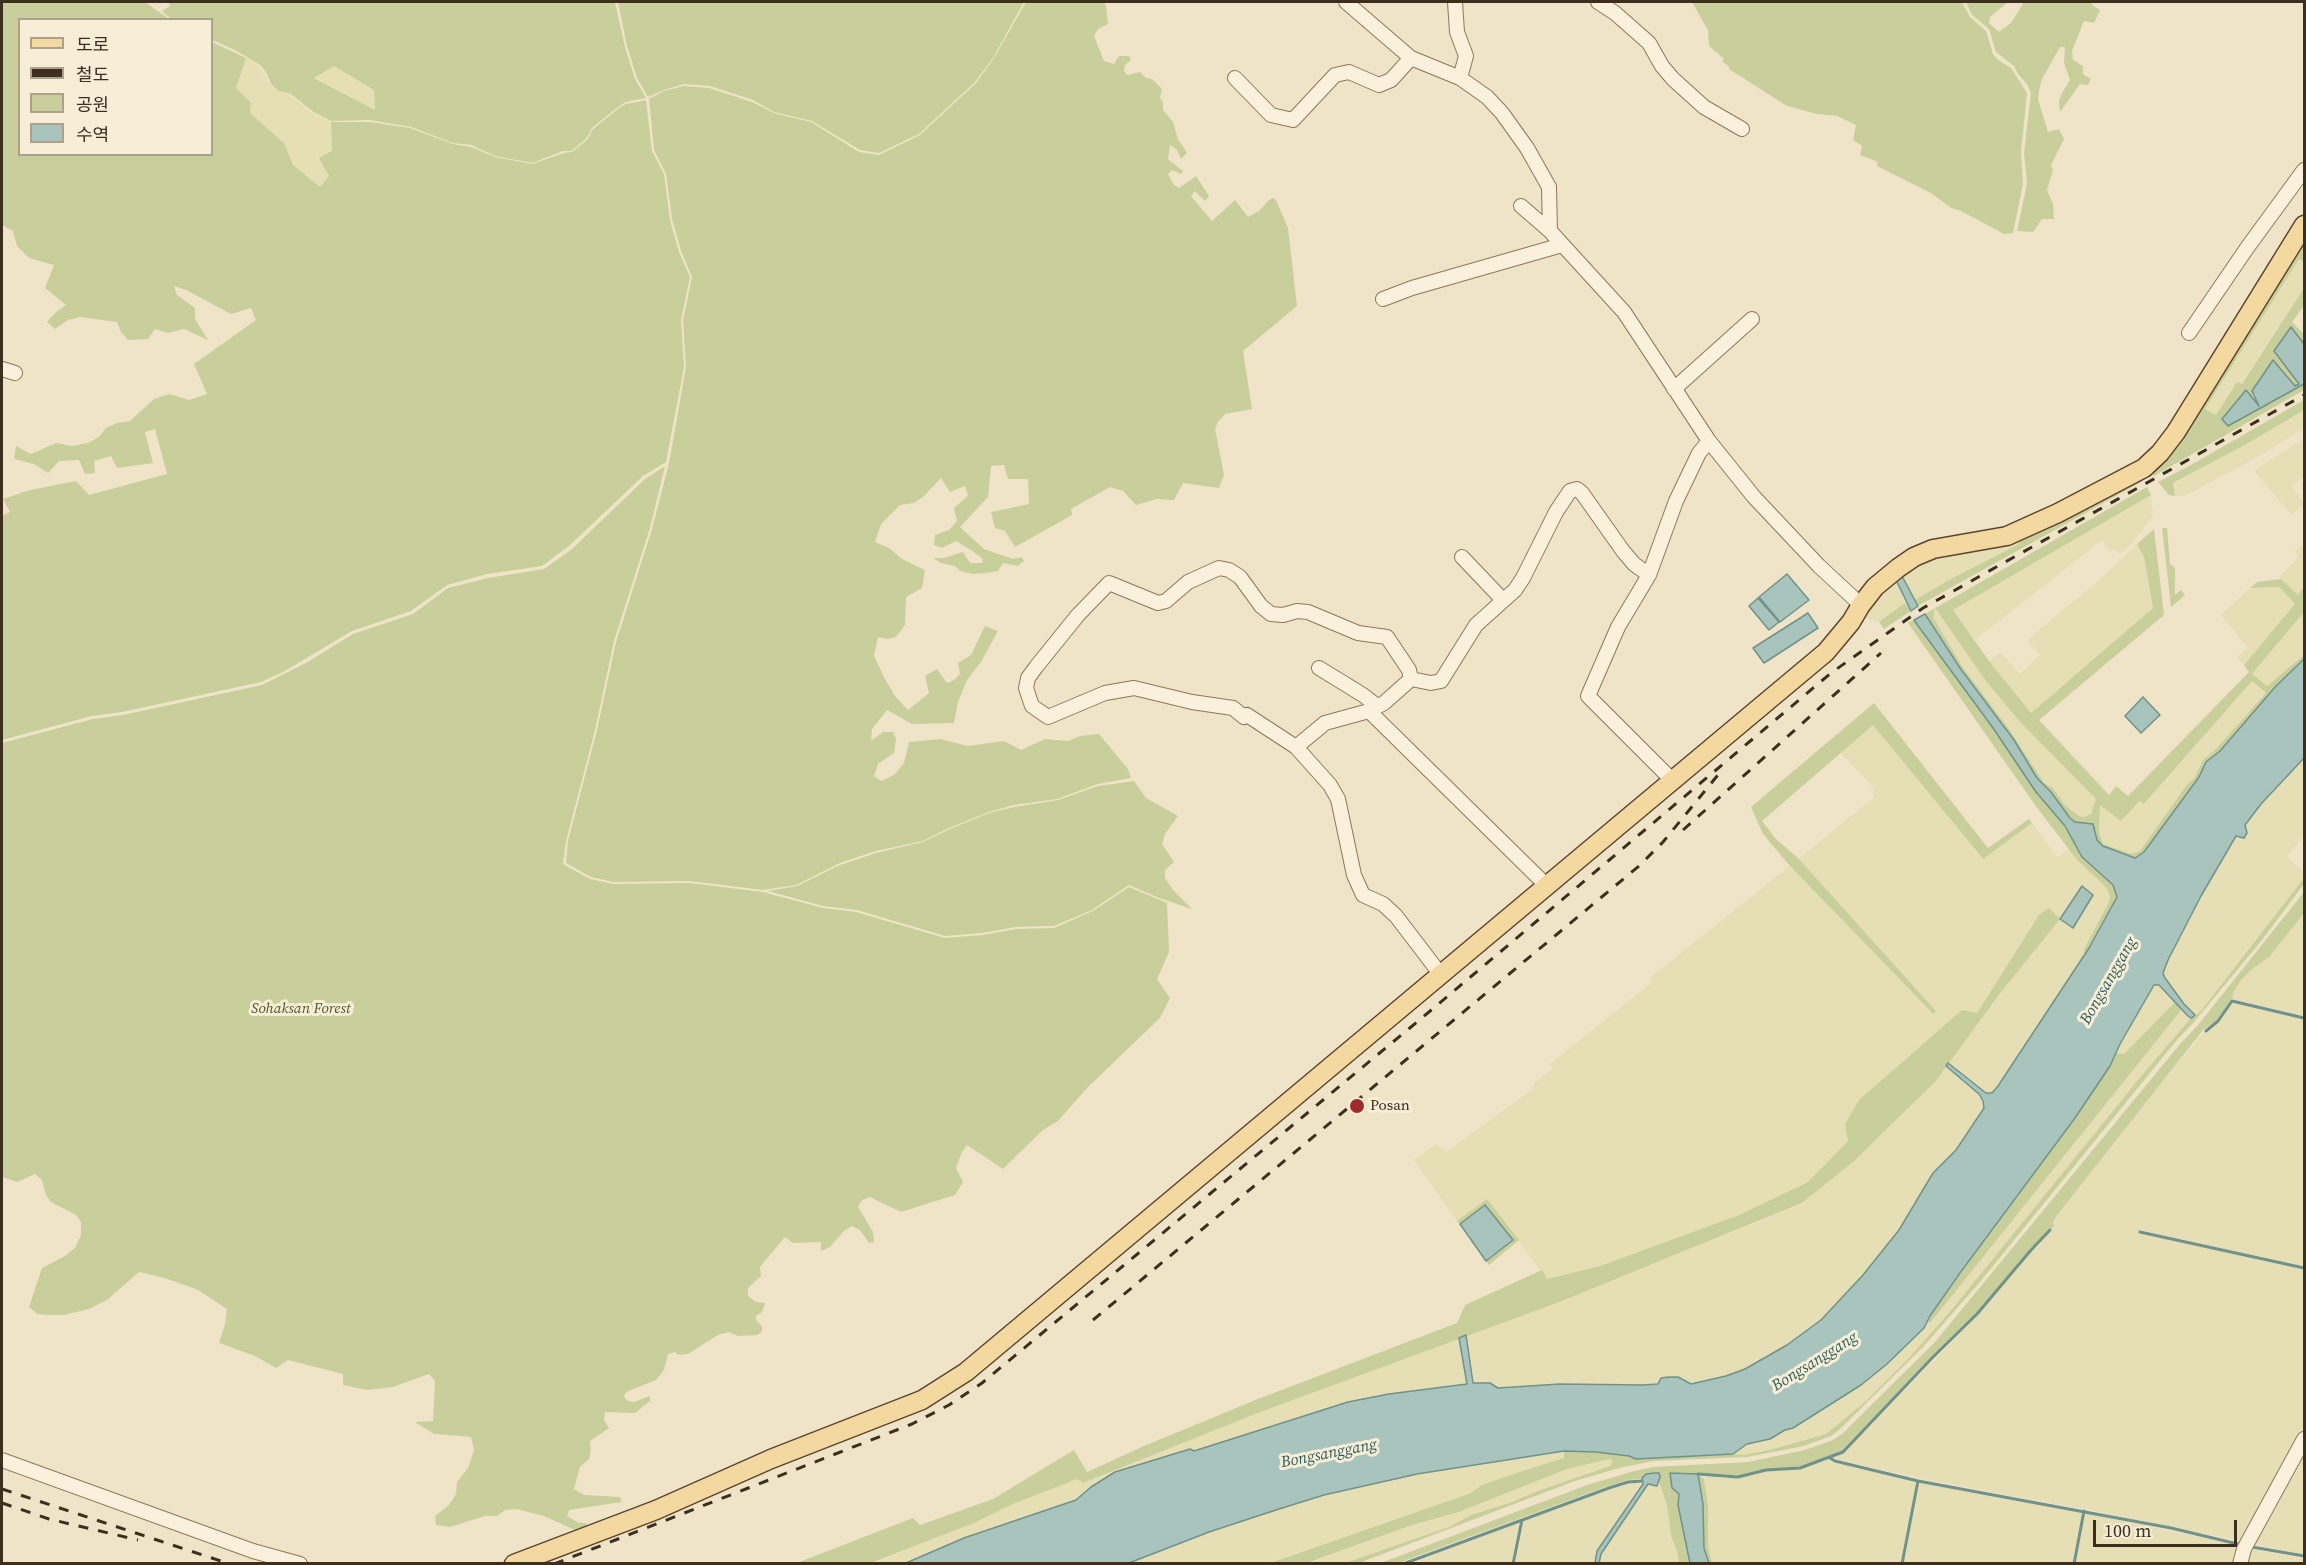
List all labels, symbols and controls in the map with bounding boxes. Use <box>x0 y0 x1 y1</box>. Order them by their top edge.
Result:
legend <box>18 18 213 156</box>
text: 도로 <box>76 32 109 57</box>
text: 철도 <box>76 62 109 87</box>
text: 공원 <box>76 92 109 117</box>
text: 수역 <box>76 122 109 147</box>
water label: Bongsanggang <box>2076 934 2142 1028</box>
park label: Sohaksan Forest <box>251 1000 351 1018</box>
marker: Posan <box>1348 1097 1366 1115</box>
place label: Posan <box>1370 1097 1410 1115</box>
water label: Bongsanggang <box>1769 1328 1861 1396</box>
water label: Bongsanggang <box>1279 1435 1379 1473</box>
scale bar <box>2096 1508 2240 1546</box>
text: 100 m <box>2104 1518 2151 1543</box>

